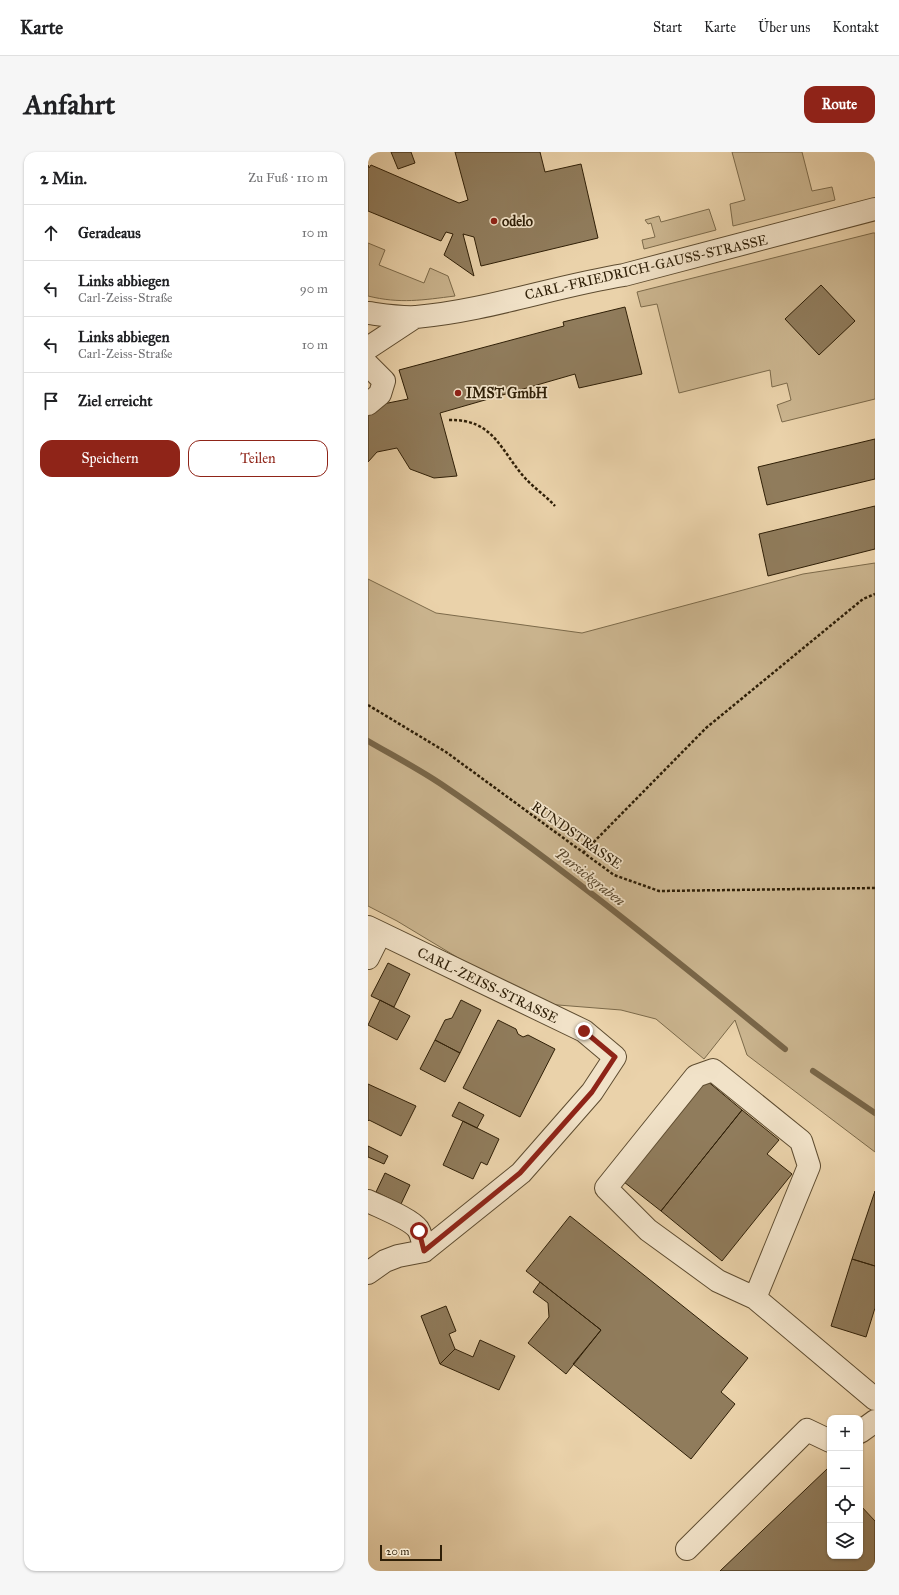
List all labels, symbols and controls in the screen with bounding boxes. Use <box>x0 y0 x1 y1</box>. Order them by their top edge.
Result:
text: Karte <box>20 16 63 39</box>
text: Start <box>653 19 682 36</box>
text: Karte <box>704 19 736 36</box>
text: Über uns <box>758 19 810 36</box>
text: Kontakt <box>832 19 879 36</box>
button: Route <box>804 86 875 123</box>
text: Anfahrt <box>24 87 115 122</box>
text: 2 Min. <box>40 168 87 189</box>
text: Zu Fuß · 110 m <box>248 170 328 186</box>
place label: odelo <box>502 213 533 230</box>
marker: odelo <box>489 216 499 226</box>
icon: ahead <box>40 222 62 244</box>
text: Geradeaus <box>78 224 141 242</box>
text: 10 m <box>302 225 328 241</box>
street label: CARL-FRIEDRICH-GAUSS-STRASSE <box>523 231 769 304</box>
text: Links abbiegen <box>78 272 170 290</box>
icon: left <box>40 278 62 300</box>
text: 90 m <box>300 281 328 297</box>
text: Carl-Zeiss-Straße <box>78 290 173 306</box>
text: Links abbiegen <box>78 328 170 346</box>
icon: left <box>40 334 62 356</box>
text: 10 m <box>302 337 328 353</box>
text: Carl-Zeiss-Straße <box>78 346 173 362</box>
place label: IMST GmbH <box>466 385 548 402</box>
marker: IMST GmbH <box>453 388 463 398</box>
icon: arrive <box>40 390 62 412</box>
text: Ziel erreicht <box>78 392 153 410</box>
button: Speichern <box>40 440 180 477</box>
button: Teilen <box>188 440 328 477</box>
street label: RUNDSTRASSE <box>528 798 625 873</box>
water label: Parsickgraben <box>551 844 629 910</box>
street label: CARL-ZEISS-STRASSE <box>415 944 561 1027</box>
route end <box>575 1022 593 1040</box>
route start <box>410 1222 428 1240</box>
map controls <box>827 1415 863 1559</box>
button: + <box>827 1415 863 1451</box>
button: − <box>827 1451 863 1487</box>
button: locate <box>827 1487 863 1523</box>
button: layers <box>827 1523 863 1559</box>
scale bar <box>380 1543 442 1562</box>
text: 20 m <box>386 1545 409 1558</box>

